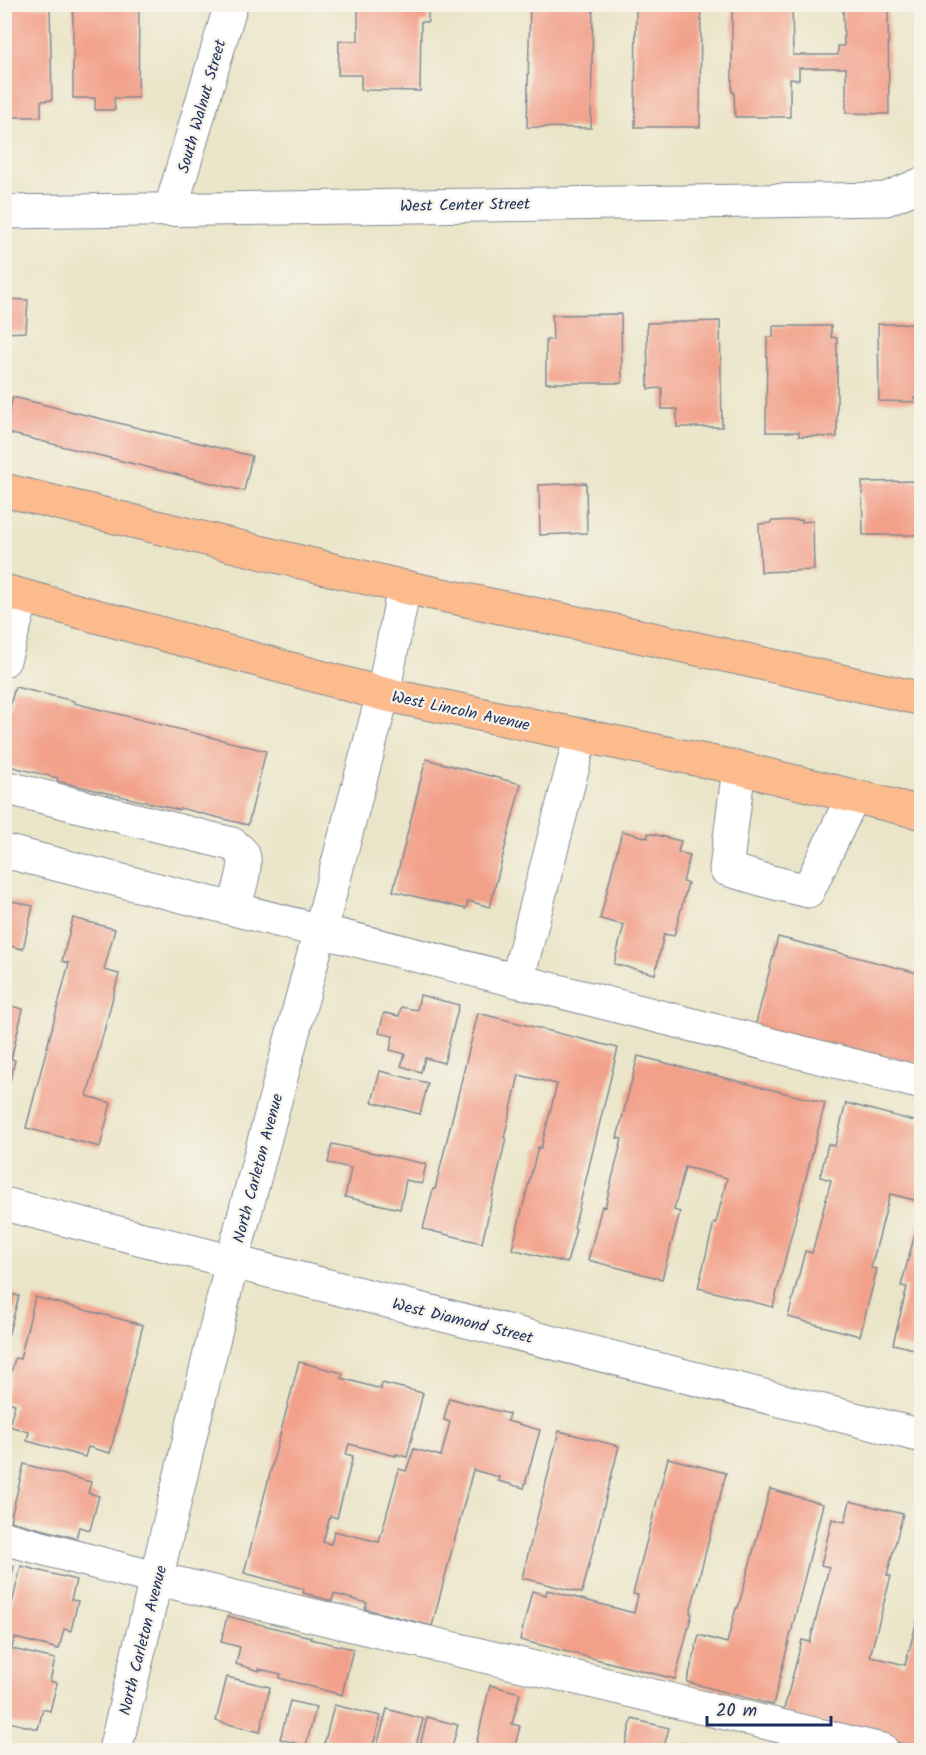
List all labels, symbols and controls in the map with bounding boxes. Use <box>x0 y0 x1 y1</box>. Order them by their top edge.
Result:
street label: South Walnut Street <box>171 36 234 176</box>
street label: West Center Street <box>400 192 531 219</box>
street label: West Lincoln Avenue <box>389 685 532 738</box>
street label: North Carleton Avenue <box>227 1091 290 1246</box>
street label: West Diamond Street <box>390 1292 536 1351</box>
street label: North Carleton Avenue <box>113 1563 174 1718</box>
scale bar <box>707 1689 832 1727</box>
text: 20 m <box>716 1697 757 1726</box>

